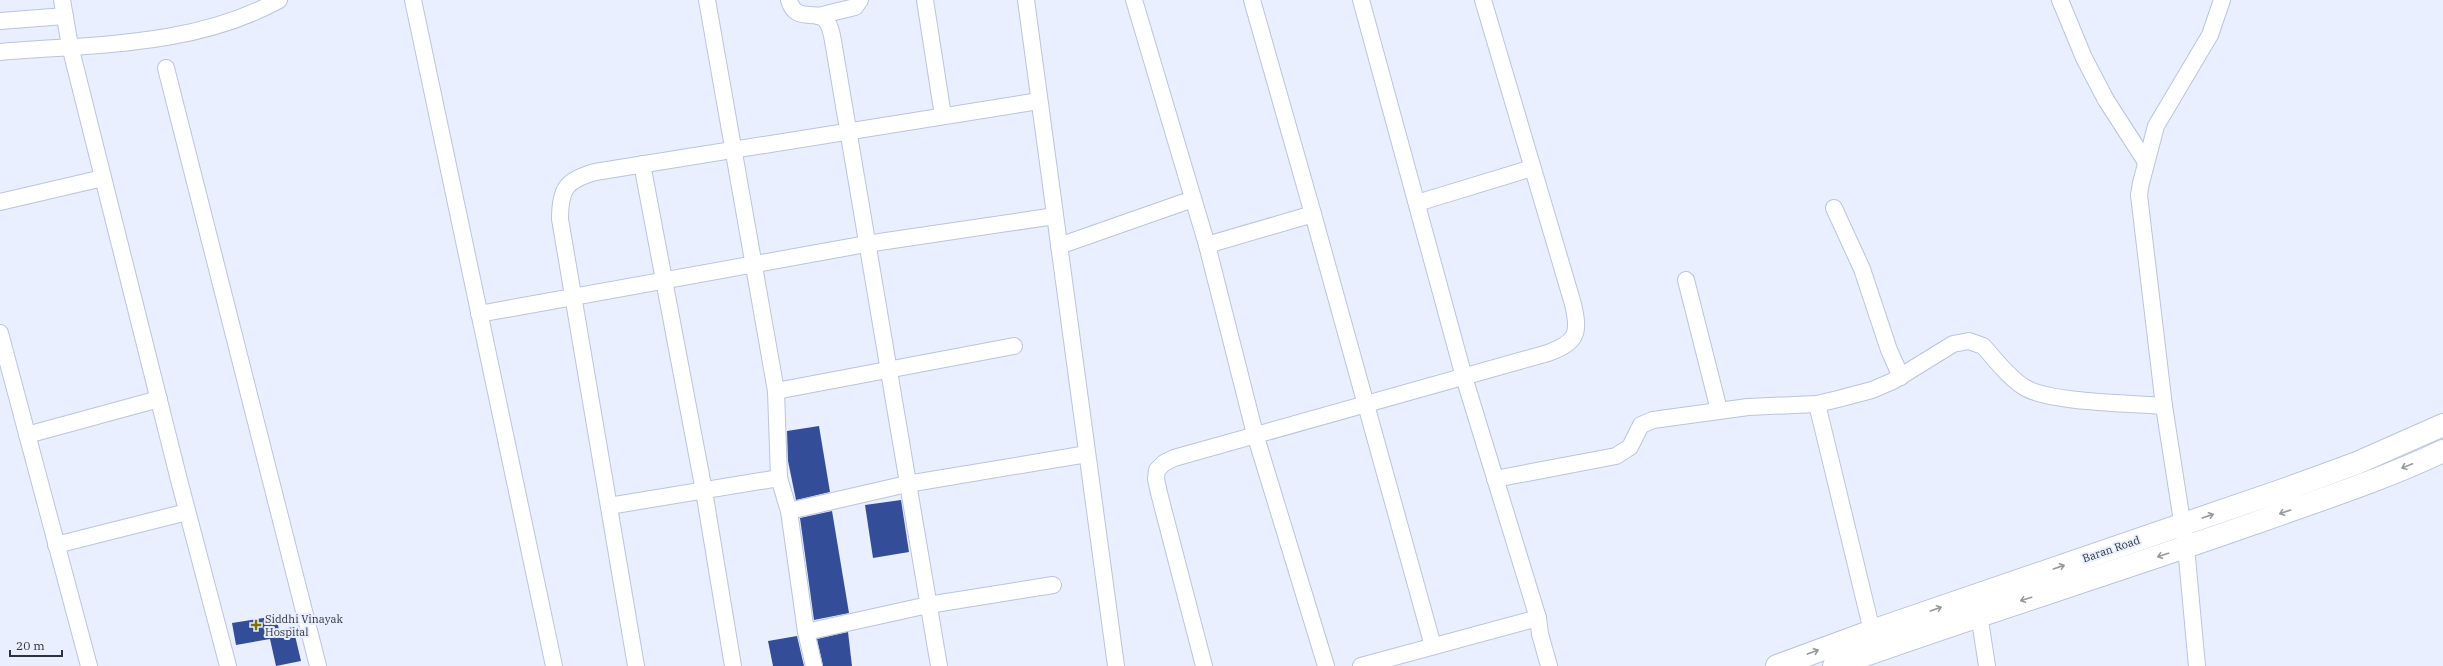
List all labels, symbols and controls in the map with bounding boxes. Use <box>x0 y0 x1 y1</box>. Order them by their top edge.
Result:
one-way arrow <box>2401 462 2413 470</box>
one-way arrow <box>2279 509 2292 516</box>
one-way arrow <box>2202 511 2214 519</box>
street label: Baran Road <box>2080 533 2142 565</box>
one-way arrow <box>2156 552 2169 559</box>
one-way arrow <box>2053 563 2065 571</box>
one-way arrow <box>2019 596 2032 603</box>
one-way arrow <box>1929 605 1942 612</box>
place label: Siddhi Vinayak Hospital <box>265 612 343 639</box>
marker: Siddhi Vinayak Hospital <box>250 619 262 631</box>
scale bar <box>10 632 62 658</box>
text: 20 m <box>16 638 45 653</box>
one-way arrow <box>1807 648 1819 656</box>

